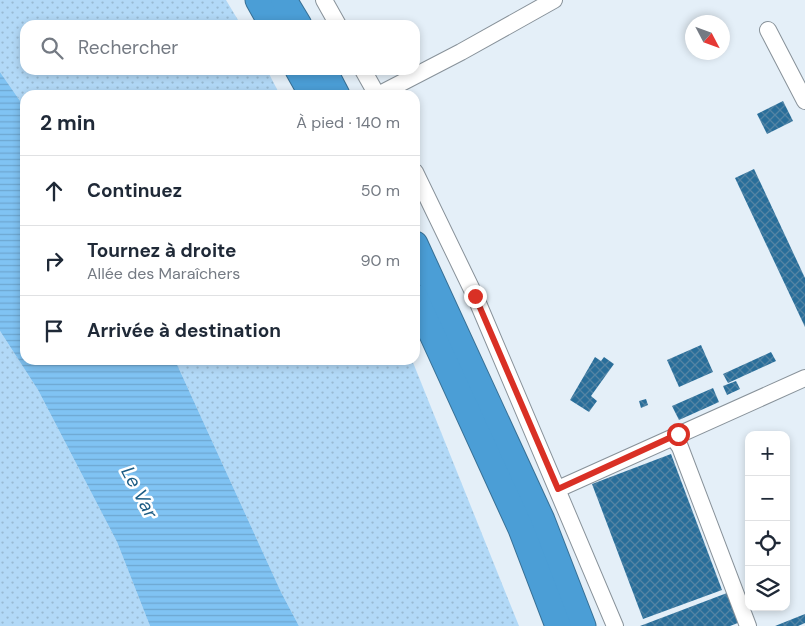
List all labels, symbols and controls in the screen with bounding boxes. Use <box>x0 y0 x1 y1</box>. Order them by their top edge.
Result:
north arrow <box>685 15 730 60</box>
search box <box>20 20 420 75</box>
icon: search <box>38 34 66 62</box>
text: Rechercher <box>78 35 178 60</box>
text: 2 min <box>40 109 96 137</box>
text: À pied · 140 m <box>296 112 400 133</box>
icon: ahead <box>40 177 68 205</box>
text: Continuez <box>87 178 182 203</box>
text: 50 m <box>361 180 400 201</box>
text: Tournez à droite <box>87 238 237 263</box>
icon: right <box>40 247 68 275</box>
text: 90 m <box>360 250 400 271</box>
text: Allée des Maraîchers <box>87 263 240 284</box>
route end <box>464 285 487 308</box>
icon: arrive <box>40 317 68 345</box>
text: Arrivée à destination <box>87 318 281 343</box>
route start <box>667 423 690 446</box>
map controls <box>745 431 790 611</box>
button: + <box>745 431 790 476</box>
water label: Le Var <box>116 462 164 523</box>
button: − <box>745 476 790 521</box>
button: locate <box>745 521 790 566</box>
button: layers <box>745 566 790 611</box>

